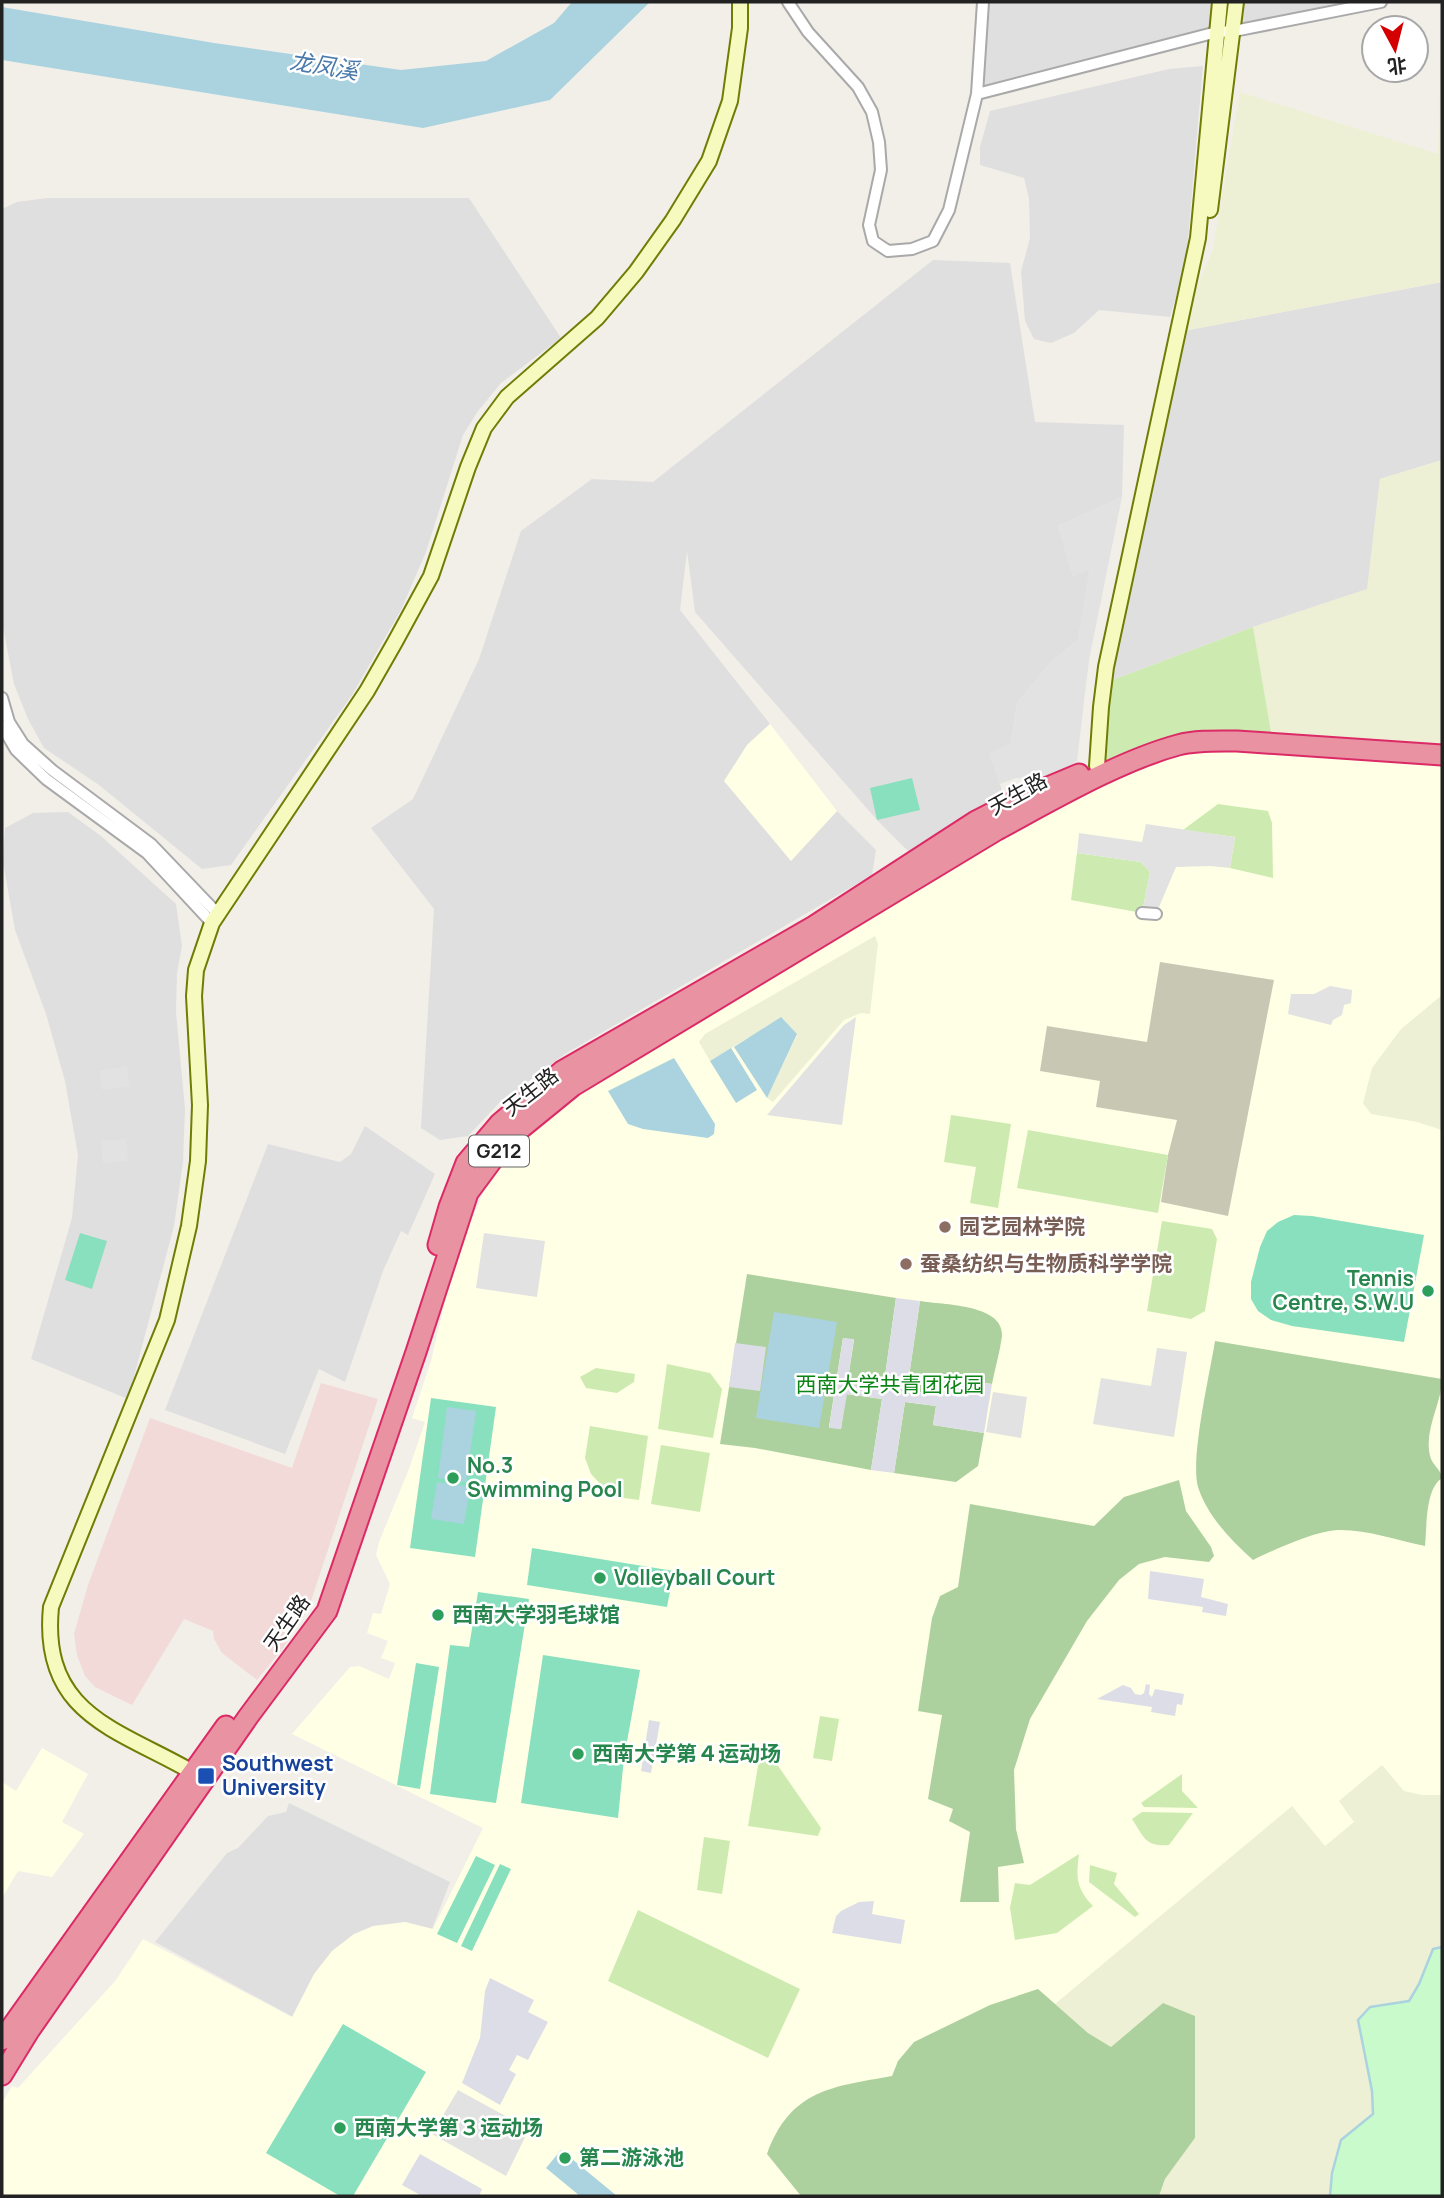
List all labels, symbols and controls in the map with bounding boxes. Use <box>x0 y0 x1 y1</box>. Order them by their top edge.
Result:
north arrow <box>1360 14 1430 84</box>
water label: 龙凤溪 <box>288 44 364 87</box>
text: 北 <box>1386 52 1408 80</box>
street label: 天生路 <box>983 766 1052 821</box>
street label: 天生路 <box>497 1061 564 1122</box>
road number: G212 <box>469 1135 529 1166</box>
place label: 园艺园林学院 <box>959 1212 1085 1240</box>
marker: 园艺园林学院 <box>937 1219 953 1235</box>
place label: 蚕桑纺织与生物质科学学院 <box>920 1249 1172 1277</box>
marker: 蚕桑纺织与生物质科学学院 <box>898 1256 914 1272</box>
place label: Tennis Centre, S.W.U <box>1273 1264 1414 1316</box>
marker: Tennis Centre, S.W.U <box>1420 1283 1436 1299</box>
park label: 西南大学共青团花园 <box>796 1370 985 1398</box>
place label: No.3 Swimming Pool <box>467 1451 623 1503</box>
marker: No.3 Swimming Pool <box>445 1470 461 1486</box>
place label: Volleyball Court <box>614 1563 775 1591</box>
marker: Volleyball Court <box>592 1570 608 1586</box>
street label: 天生路 <box>257 1589 316 1656</box>
place label: 西南大学羽毛球馆 <box>452 1600 620 1628</box>
marker: 西南大学羽毛球馆 <box>430 1607 446 1623</box>
place label: 西南大学第４运动场 <box>592 1739 781 1767</box>
marker: 西南大学第４运动场 <box>570 1746 586 1762</box>
place label: Southwest University <box>222 1749 334 1801</box>
marker: Southwest University <box>196 1766 216 1786</box>
place label: 西南大学第３运动场 <box>354 2113 543 2141</box>
marker: 西南大学第３运动场 <box>332 2120 348 2136</box>
place label: 第二游泳池 <box>579 2143 684 2171</box>
marker: 第二游泳池 <box>557 2150 573 2166</box>

